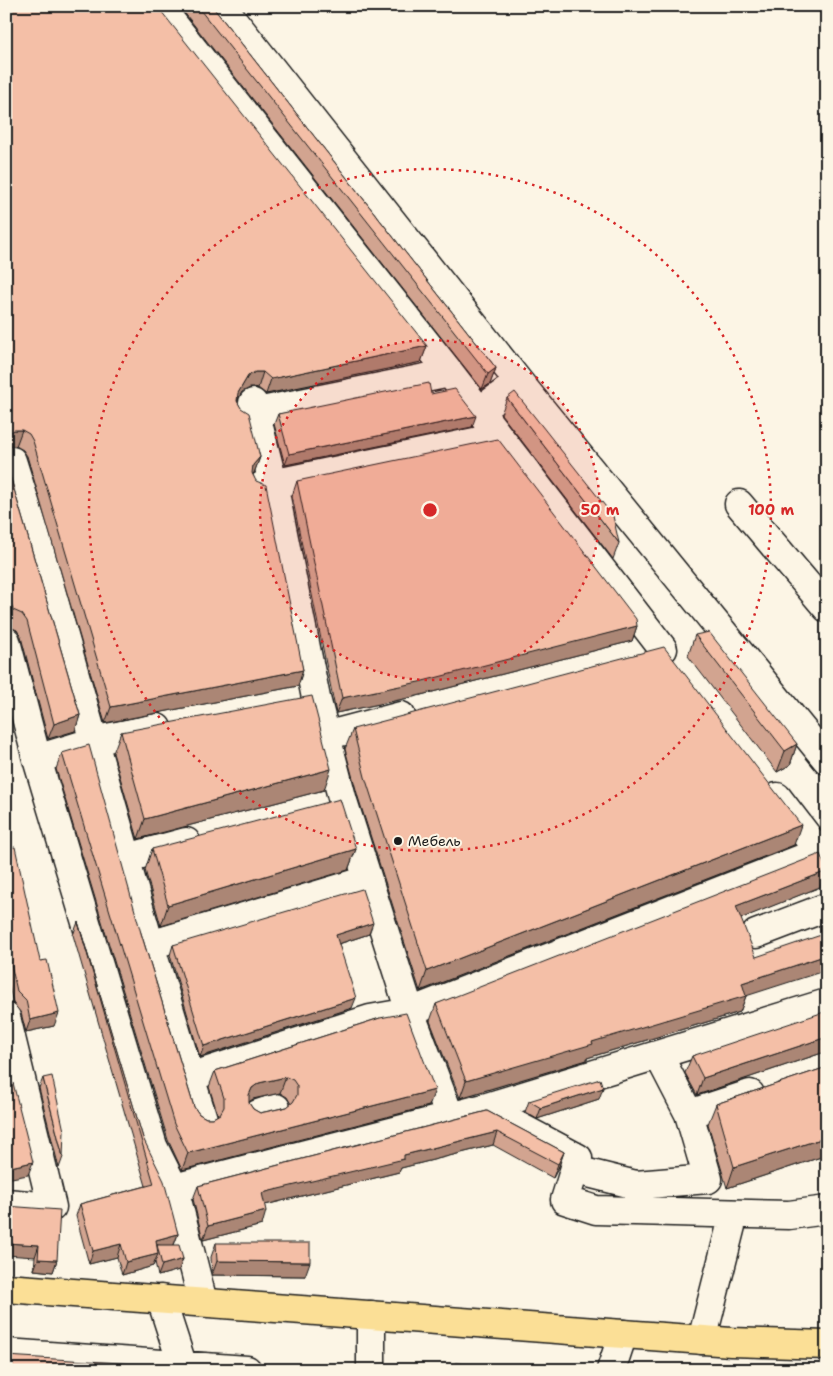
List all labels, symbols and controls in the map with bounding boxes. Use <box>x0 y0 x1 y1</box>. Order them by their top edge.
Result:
text: 50 m <box>581 500 620 520</box>
text: 100 m <box>748 500 794 520</box>
centre of rings <box>421 501 439 519</box>
place label: Мебель <box>408 832 461 850</box>
marker: Мебель <box>392 835 404 847</box>

